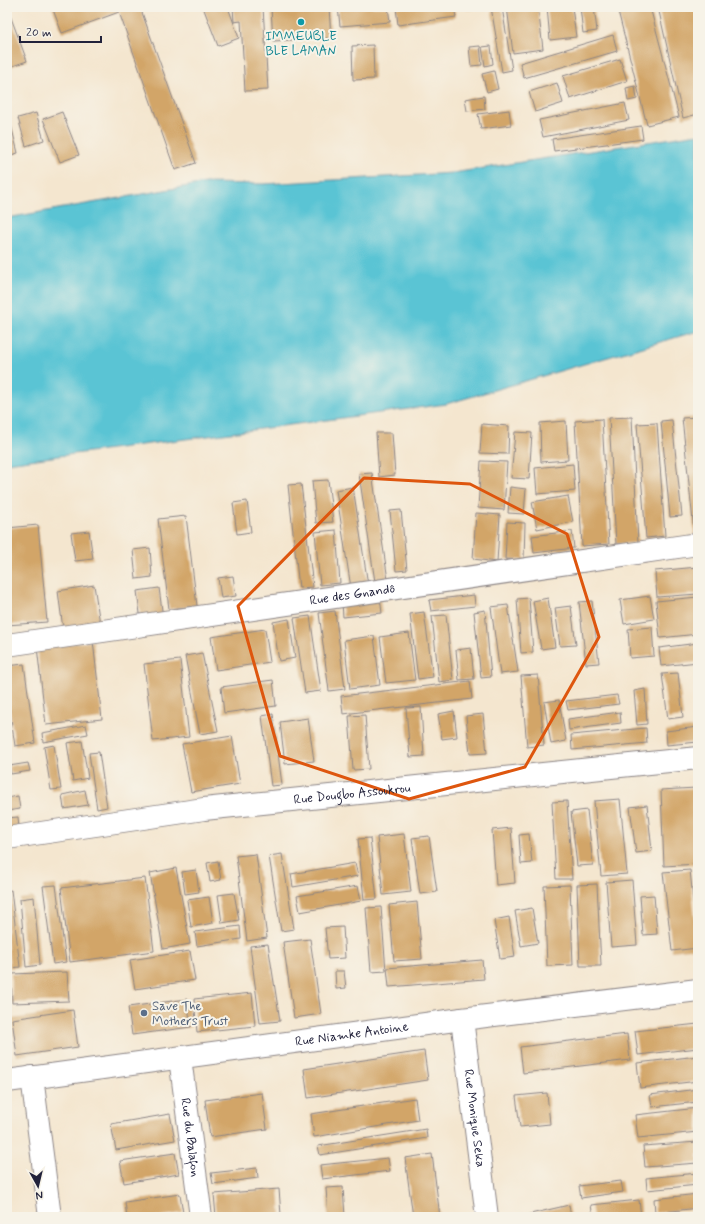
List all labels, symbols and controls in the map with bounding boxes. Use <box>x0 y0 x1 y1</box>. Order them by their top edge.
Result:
marker: IMMEUBLE BLE LAMAN <box>296 17 306 27</box>
scale bar <box>20 18 101 44</box>
text: 20 m <box>26 25 52 41</box>
place label: IMMEUBLE BLE LAMAN <box>265 28 337 60</box>
street label: Rue des Gnandô <box>308 580 397 609</box>
street label: Rue Dougbo Assoukrou <box>293 779 411 808</box>
place label: Save The Mothers Trust <box>152 998 228 1030</box>
marker: Save The Mothers Trust <box>139 1008 149 1018</box>
street label: Rue Niamke Antoine <box>294 1018 410 1050</box>
street label: Rue Monique Seka <box>460 1068 489 1168</box>
street label: Rue du Balafon <box>177 1097 204 1178</box>
north arrow <box>18 1166 58 1206</box>
text: N <box>35 1187 44 1202</box>

